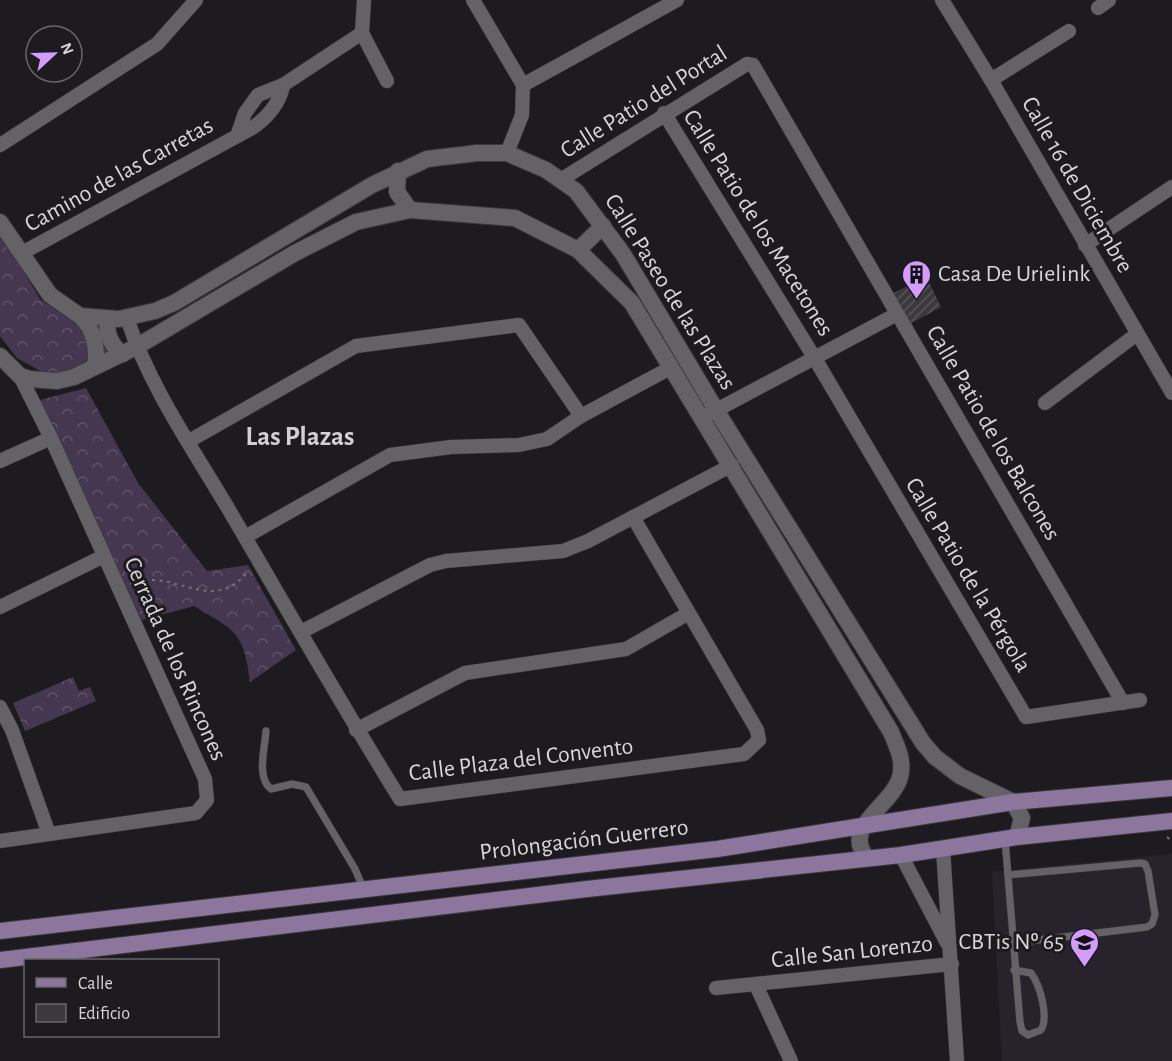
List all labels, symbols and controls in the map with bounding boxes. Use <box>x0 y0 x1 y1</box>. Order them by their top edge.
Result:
north arrow <box>24 24 84 84</box>
text: N <box>57 41 76 57</box>
street label: Calle Patio del Portal <box>556 41 732 163</box>
street label: Calle 16 de Diciembre <box>1017 93 1137 277</box>
street label: Calle Patio de los Macetones <box>678 106 838 340</box>
street label: Camino de las Carretas <box>21 113 217 237</box>
street label: Calle Paseo de las Plazas <box>600 190 740 394</box>
building icon: Casa De Urielink <box>901 258 933 300</box>
place label: Casa De Urielink <box>938 262 1090 286</box>
street label: Calle Patio de los Balcones <box>922 322 1064 544</box>
district label: Las Plazas <box>246 423 354 450</box>
street label: Calle Patio de la Pérgola <box>901 474 1035 676</box>
street label: Cerrada de los Rincones <box>119 554 231 764</box>
street label: Calle Plaza del Convento <box>407 734 635 786</box>
street label: Prolongación Guerrero <box>478 815 690 865</box>
school or university icon: CBTis Nº 65 <box>1069 926 1101 968</box>
place label: CBTis Nº 65 <box>958 930 1064 954</box>
street label: Calle San Lorenzo <box>770 932 934 972</box>
legend <box>24 959 219 1037</box>
text: Calle <box>78 975 113 993</box>
text: Edificio <box>78 1005 130 1023</box>

